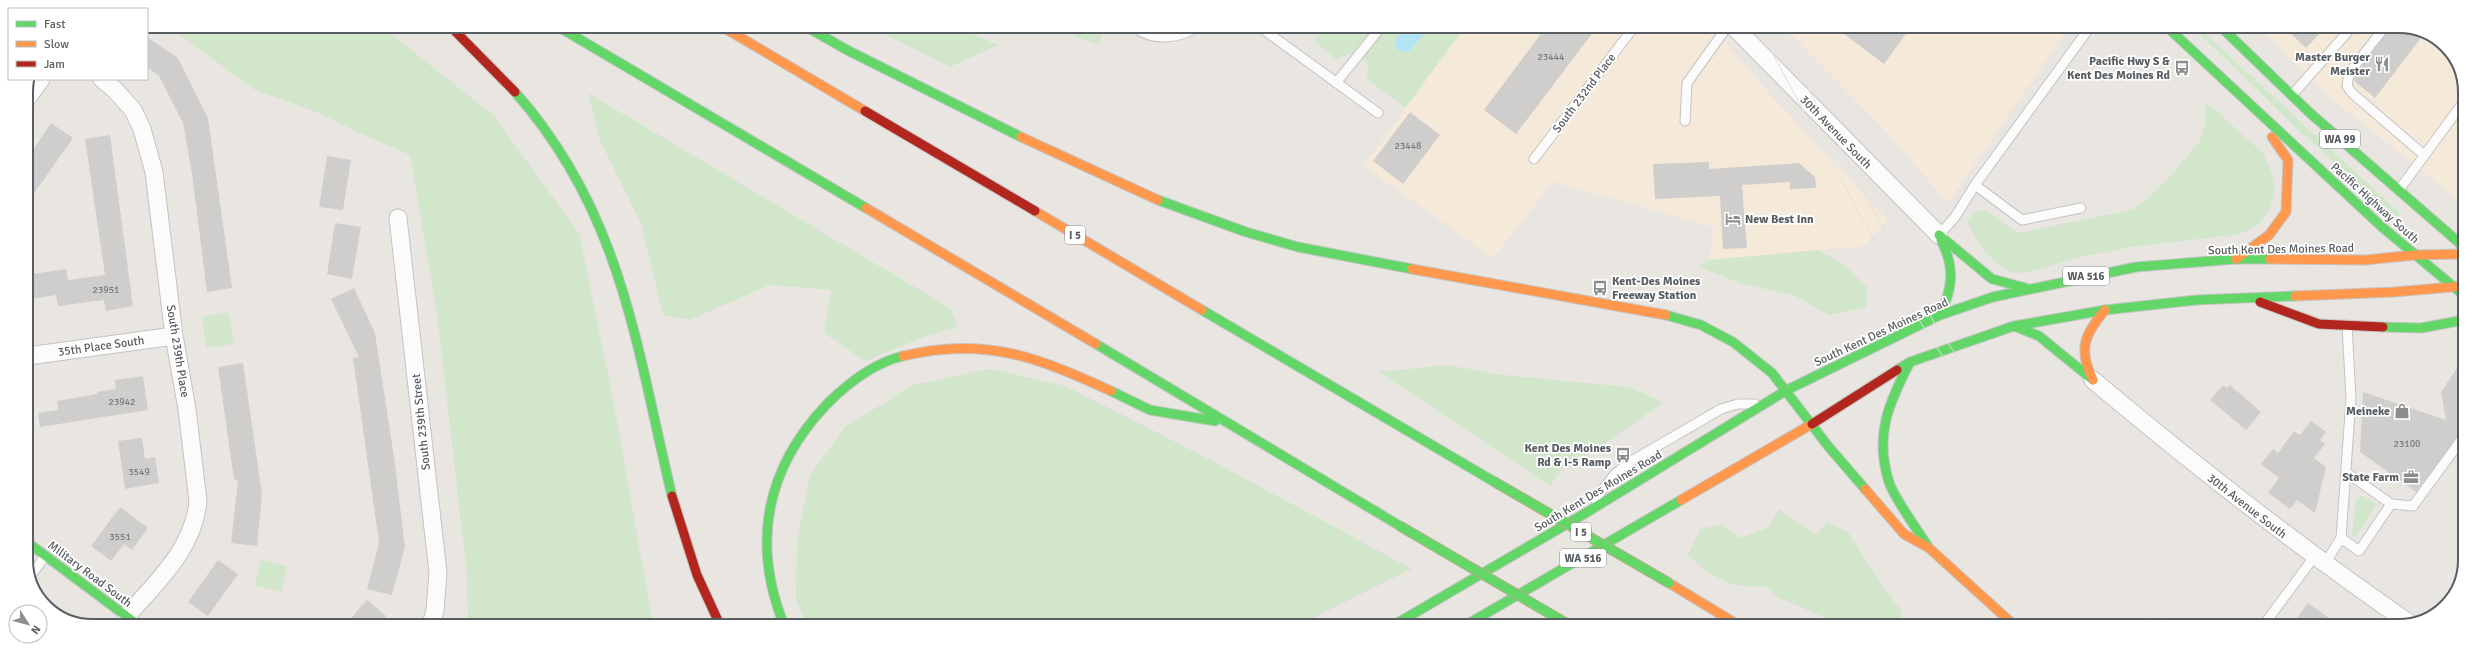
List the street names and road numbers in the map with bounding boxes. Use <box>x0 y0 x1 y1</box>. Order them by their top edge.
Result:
street label: South 232nd Place <box>1550 51 1619 136</box>
street label: 30th Avenue South <box>1797 92 1875 172</box>
road number: WA 99 <box>2320 130 2360 148</box>
street label: Pacific Highway South <box>2327 160 2422 247</box>
road number: I 5 <box>1065 226 1085 244</box>
street label: South Kent Des Moines Road <box>2208 241 2354 258</box>
road number: WA 516 <box>2063 267 2109 285</box>
street label: South Kent Des Moines Road <box>1812 295 1951 370</box>
street label: South 239th Place <box>163 304 192 398</box>
street label: 35th Place South <box>57 333 145 360</box>
street label: South 239th Street <box>409 373 434 471</box>
street label: South Kent Des Moines Road <box>1532 447 1665 535</box>
street label: 30th Avenue South <box>2204 471 2289 542</box>
road number: I 5 <box>1571 523 1591 541</box>
street label: Military Road South <box>45 538 135 611</box>
road number: WA 516 <box>1560 549 1606 567</box>

